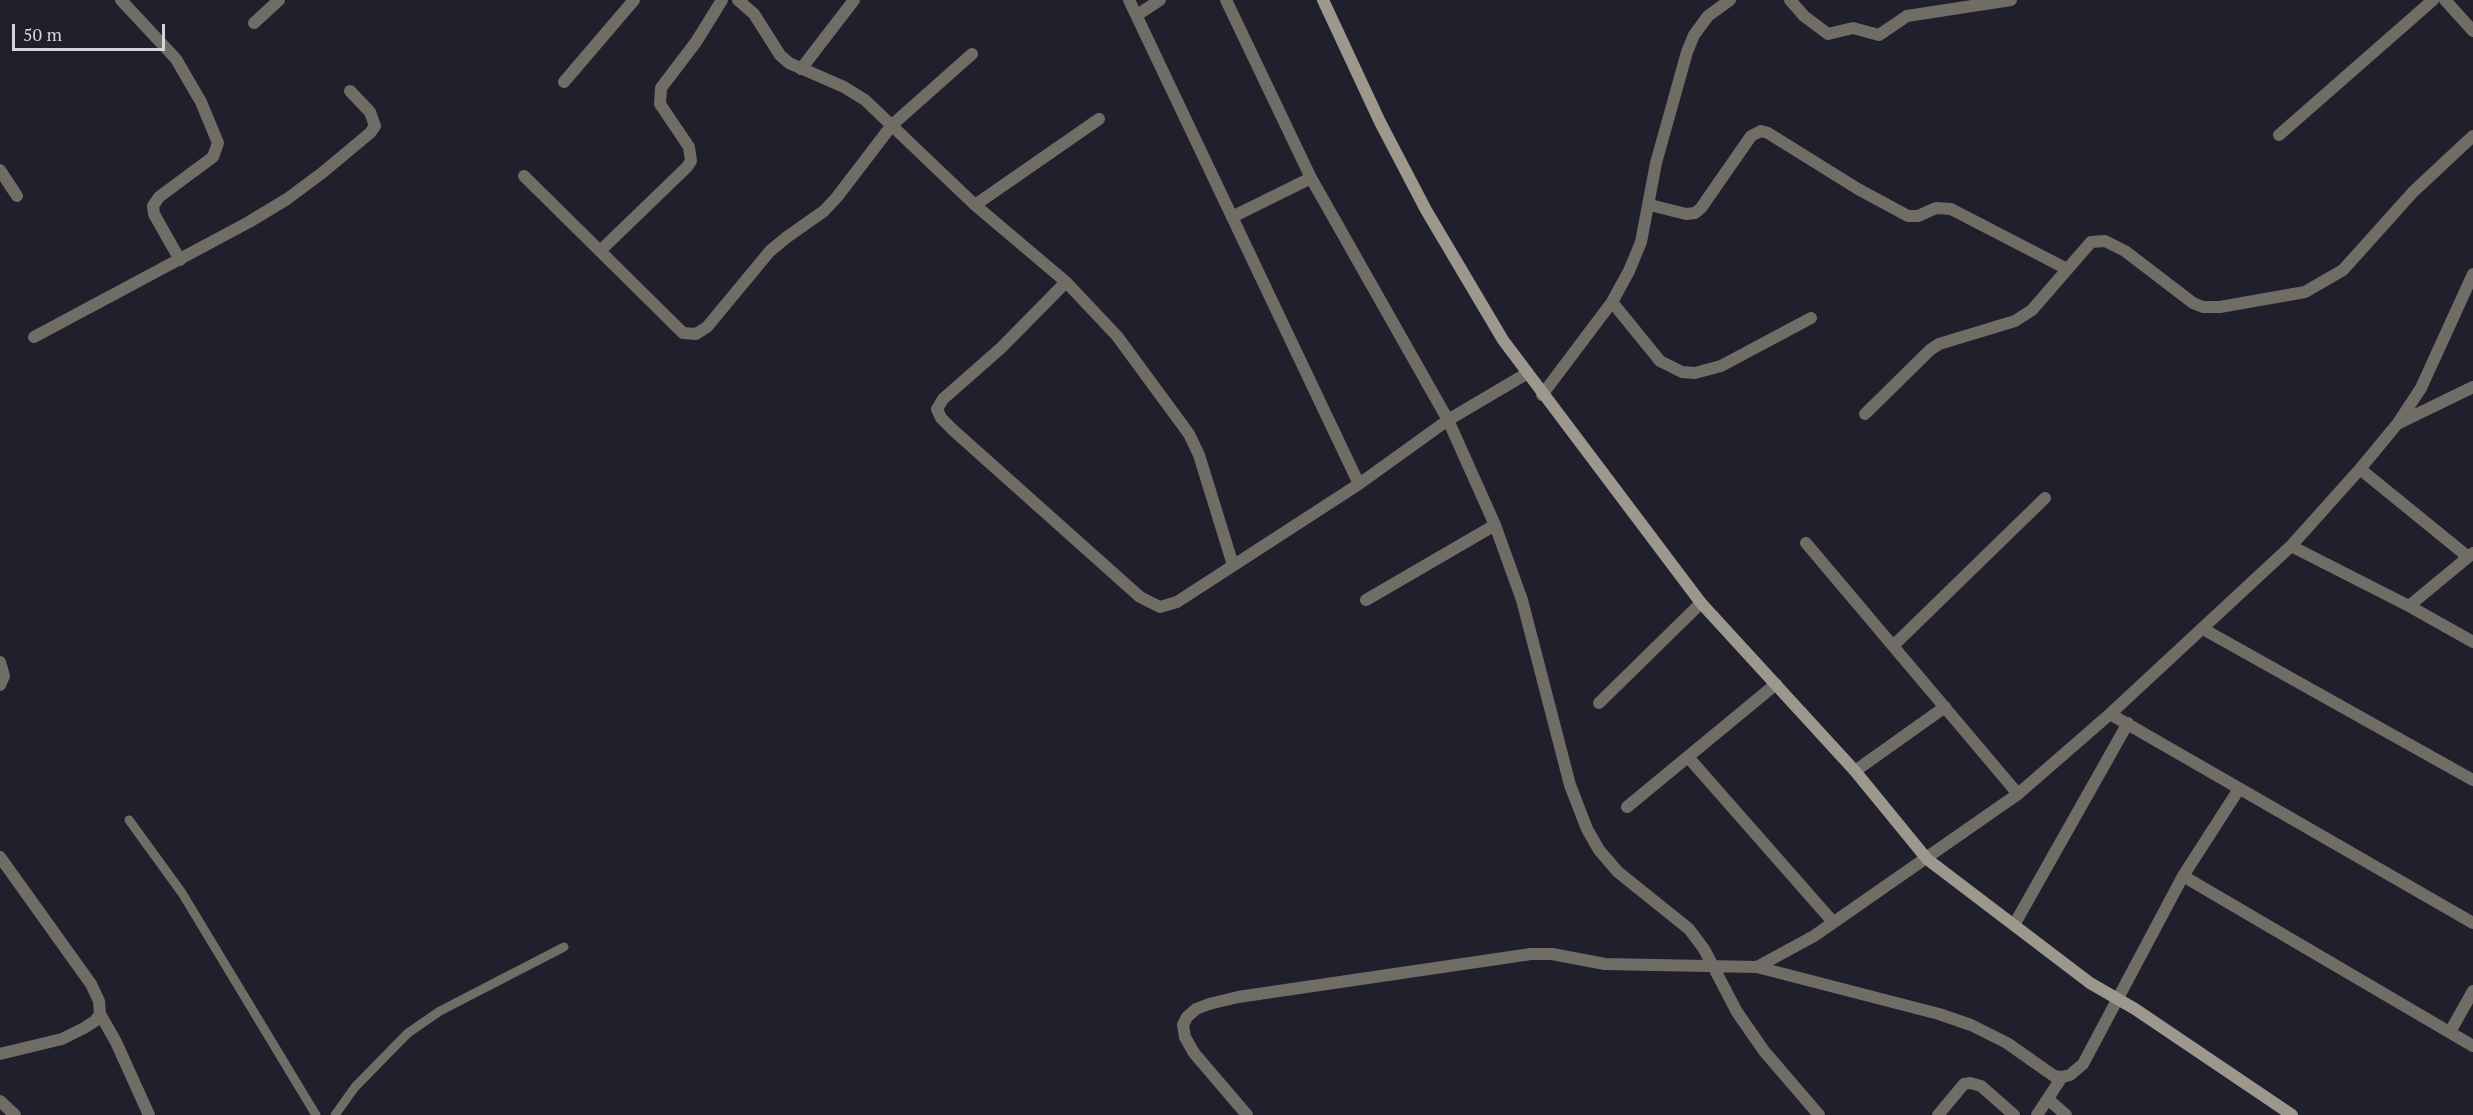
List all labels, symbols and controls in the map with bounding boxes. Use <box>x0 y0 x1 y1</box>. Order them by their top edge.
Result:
scale bar <box>15 12 168 50</box>
text: 50 m <box>23 22 62 46</box>

